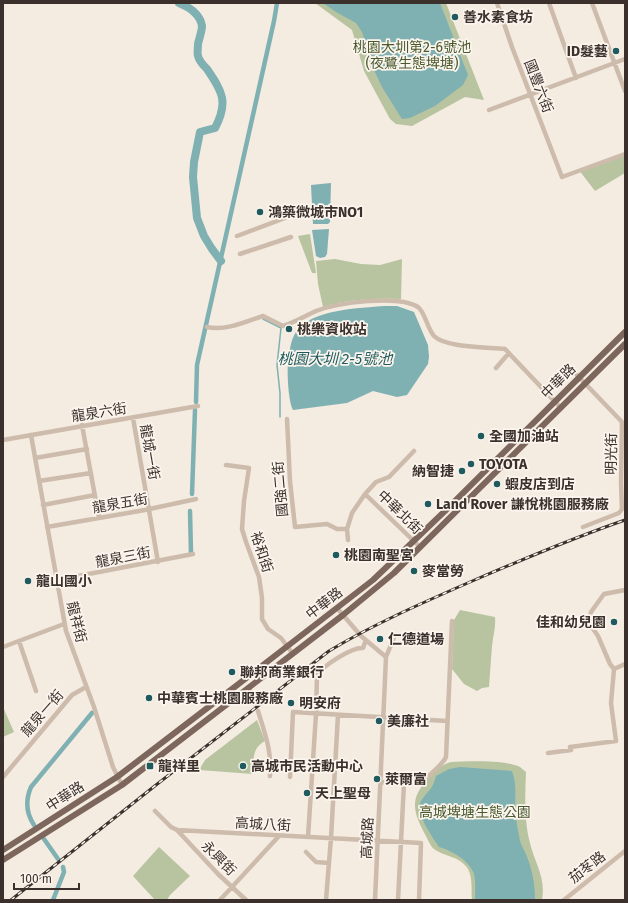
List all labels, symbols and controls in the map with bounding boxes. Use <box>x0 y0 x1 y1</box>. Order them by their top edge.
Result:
place label: 善水素食坊 <box>463 9 533 26</box>
marker: 善水素食坊 <box>450 12 460 22</box>
park label: 桃園大圳第2-6號池 (夜鷺生態埤塘) <box>353 39 471 72</box>
place label: ID髮藝 <box>567 43 608 60</box>
marker: ID髮藝 <box>611 46 621 56</box>
street label: 國豐六街 <box>521 57 557 115</box>
place label: 鴻築微城市NO1 <box>268 204 363 221</box>
marker: 鴻築微城市NO1 <box>255 207 265 217</box>
place label: 桃樂資收站 <box>297 321 367 338</box>
marker: 桃樂資收站 <box>284 324 294 334</box>
water label: 桃園大圳 2-5號池 <box>278 350 394 368</box>
street label: 中華路 <box>537 360 579 402</box>
street label: 龍泉六街 <box>70 400 128 425</box>
street label: 龍城一街 <box>136 423 163 481</box>
place label: 全國加油站 <box>489 428 559 445</box>
marker: 全國加油站 <box>476 431 486 441</box>
street label: 明光街 <box>603 433 620 475</box>
place label: TOYOTA <box>479 456 528 473</box>
marker: TOYOTA <box>466 459 476 469</box>
street label: 國強二街 <box>270 460 291 518</box>
place label: 納智捷 <box>412 463 454 480</box>
marker: 納智捷 <box>457 466 467 476</box>
place label: 蝦皮店到店 <box>505 476 575 493</box>
marker: 蝦皮店到店 <box>492 479 502 489</box>
street label: 中華北街 <box>374 487 426 538</box>
street label: 龍泉五街 <box>91 490 149 517</box>
place label: Land Rover 謙悅桃園服務廠 <box>436 496 609 513</box>
marker: Land Rover 謙悅桃園服務廠 <box>423 499 433 509</box>
street label: 裕和街 <box>247 530 276 575</box>
street label: 龍泉三街 <box>94 544 152 571</box>
place label: 桃園南聖宮 <box>344 547 414 564</box>
marker: 桃園南聖宮 <box>331 550 341 560</box>
place label: 麥當勞 <box>422 563 464 580</box>
marker: 麥當勞 <box>409 566 419 576</box>
place label: 龍山國小 <box>36 573 92 590</box>
marker: 龍山國小 <box>23 576 33 586</box>
street label: 中華路 <box>303 584 346 623</box>
street label: 龍祥街 <box>63 600 90 645</box>
place label: 佳和幼兒園 <box>536 614 606 631</box>
marker: 佳和幼兒園 <box>609 617 619 627</box>
place label: 仁德道場 <box>388 631 444 648</box>
marker: 仁德道場 <box>375 634 385 644</box>
place label: 聯邦商業銀行 <box>240 664 324 681</box>
marker: 聯邦商業銀行 <box>227 667 237 677</box>
street label: 龍泉一街 <box>18 687 67 740</box>
place label: 中華賓士桃園服務廠 <box>157 690 283 707</box>
marker: 中華賓士桃園服務廠 <box>144 693 154 703</box>
place label: 明安府 <box>299 695 341 712</box>
marker: 明安府 <box>286 698 296 708</box>
place label: 美廉社 <box>387 713 429 730</box>
marker: 美廉社 <box>374 716 384 726</box>
place label: 龍祥里 <box>158 758 200 775</box>
place label: 高城市民活動中心 <box>251 758 363 775</box>
marker: 龍祥里 <box>145 761 155 771</box>
marker: 高城市民活動中心 <box>238 761 248 771</box>
place label: 萊爾富 <box>385 771 427 788</box>
marker: 萊爾富 <box>372 774 382 784</box>
street label: 中華路 <box>43 778 88 815</box>
place label: 天上聖母 <box>315 785 371 802</box>
marker: 天上聖母 <box>302 788 312 798</box>
park label: 高城埤塘生態公園 <box>419 804 531 821</box>
street label: 高城八街 <box>235 815 291 834</box>
street label: 高城路 <box>358 817 377 859</box>
street label: 永興街 <box>198 837 240 879</box>
street label: 茄苳路 <box>566 848 609 887</box>
scale bar <box>14 865 79 891</box>
text: 100 m <box>20 872 52 886</box>

